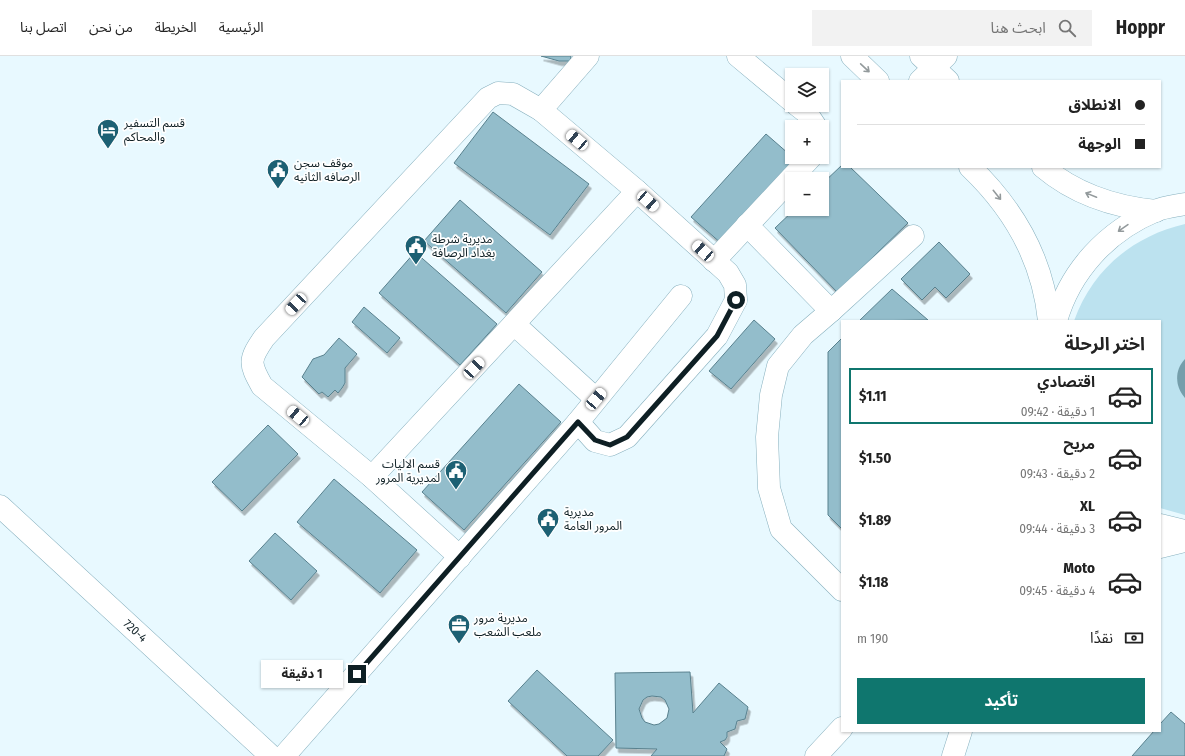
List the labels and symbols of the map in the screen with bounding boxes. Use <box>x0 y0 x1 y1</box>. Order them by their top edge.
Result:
one-way arrow <box>860 64 870 73</box>
place label: قسم التسفير والمحاكم <box>123 116 185 146</box>
hotel icon: قسم التسفير والمحاكم <box>95 117 121 150</box>
car <box>564 128 590 152</box>
place label: موقف سجن الرصافه الثانيه <box>294 156 360 184</box>
public building icon: موقف سجن الرصافه الثانيه <box>265 157 291 190</box>
car <box>635 189 661 213</box>
one-way arrow <box>992 190 1001 200</box>
one-way arrow <box>1086 191 1098 199</box>
one-way arrow <box>1118 224 1129 232</box>
place label: مديرية شرطة بغداد الرصافة <box>432 232 495 260</box>
public building icon: مديرية شرطة بغداد الرصافة <box>403 233 429 266</box>
car <box>690 239 716 263</box>
car <box>283 291 309 317</box>
route start <box>727 291 745 309</box>
car <box>461 355 487 381</box>
car <box>584 386 608 412</box>
car <box>285 404 311 428</box>
place label: قسم الاليات لمديرية المرور <box>375 457 440 485</box>
public building icon: قسم الاليات لمديرية المرور <box>443 458 469 491</box>
place label: مديرية المرور العامة <box>564 505 622 533</box>
public building icon: مديرية المرور العامة <box>535 506 561 539</box>
place label: مديرية مرور ملعب الشعب <box>473 611 542 639</box>
office icon: مديرية مرور ملعب الشعب <box>446 612 472 645</box>
street label: 720-4 <box>121 617 150 645</box>
callout: 1 دقيقة <box>261 660 343 688</box>
route end <box>348 665 366 683</box>

